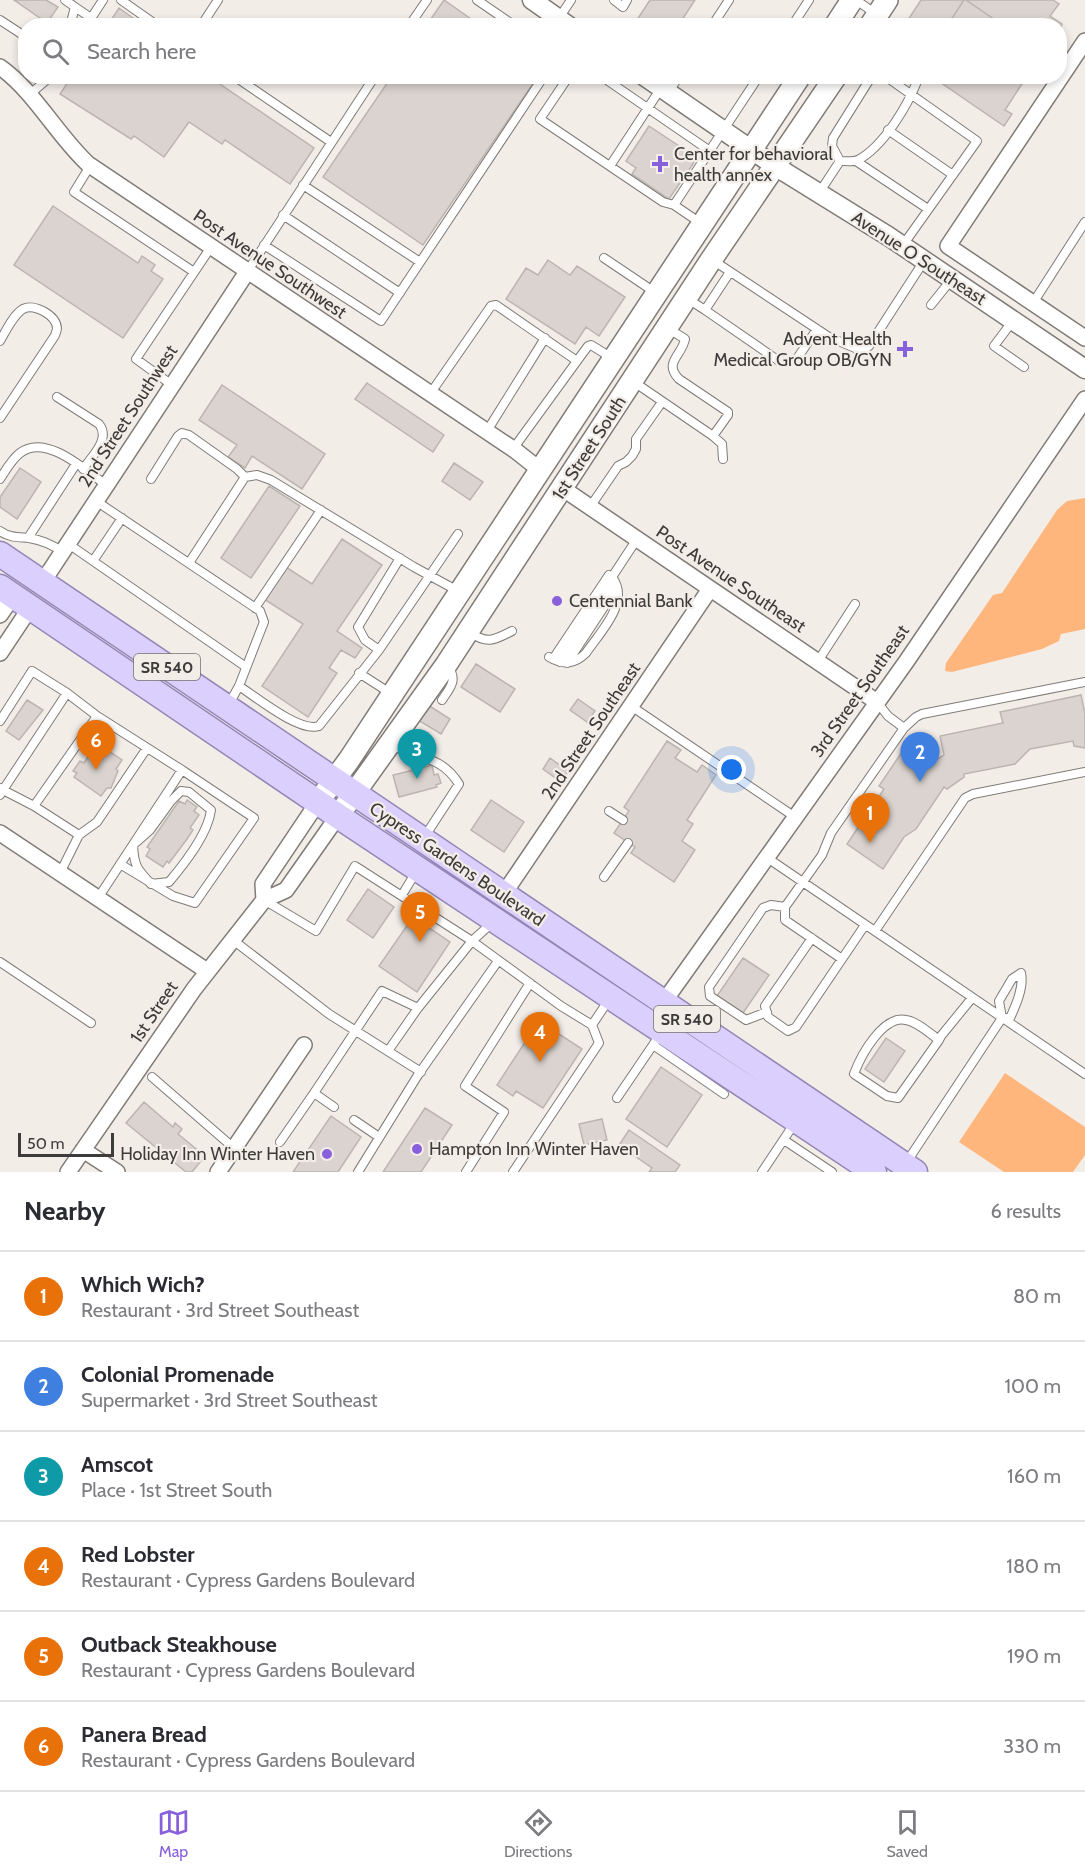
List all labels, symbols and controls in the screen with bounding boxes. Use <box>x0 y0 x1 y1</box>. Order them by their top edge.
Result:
search box <box>18 18 1067 84</box>
icon: search <box>39 35 72 68</box>
text: Search here <box>87 38 196 65</box>
place label: Center for behavioral health annex <box>674 143 833 186</box>
marker: Center for behavioral health annex <box>651 155 669 173</box>
street label: Post Avenue Southwest <box>189 205 351 323</box>
street label: Avenue O Southeast <box>848 206 990 310</box>
place label: Advent Health Medical Group OB/GYN <box>713 328 892 371</box>
marker: Advent Health Medical Group OB/GYN <box>896 340 914 358</box>
street label: 2nd Street Southwest <box>74 341 182 491</box>
street label: 1st Street South <box>547 392 631 504</box>
street label: Post Avenue Southeast <box>652 521 810 637</box>
place label: Centennial Bank <box>569 590 694 612</box>
marker: Centennial Bank <box>550 594 564 608</box>
street label: 3rd Street Southeast <box>806 621 914 761</box>
road number: SR 540 <box>134 654 200 680</box>
street label: 2nd Street Southeast <box>537 658 645 804</box>
pin: 6 <box>76 720 116 770</box>
pin: 3 <box>398 730 436 779</box>
pin: 2 <box>900 732 940 782</box>
your location <box>717 755 746 784</box>
pin: 1 <box>850 794 890 843</box>
street label: Cypress Gardens Boulevard <box>365 797 549 931</box>
pin: 5 <box>400 892 440 942</box>
street label: 1st Street <box>125 977 183 1047</box>
road number: SR 540 <box>654 1006 720 1032</box>
pin: 4 <box>520 1012 560 1062</box>
scale bar <box>18 1130 114 1158</box>
text: 50 m <box>27 1134 64 1153</box>
place label: Hampton Inn Winter Haven <box>429 1138 639 1160</box>
marker: Hampton Inn Winter Haven <box>410 1142 424 1156</box>
place label: Holiday Inn Winter Haven <box>120 1143 315 1165</box>
marker: Holiday Inn Winter Haven <box>320 1147 334 1161</box>
text: Nearby <box>24 1195 105 1227</box>
text: 6 results <box>990 1199 1061 1223</box>
text: Which Wich? <box>81 1271 205 1298</box>
text: 1 <box>40 1284 47 1308</box>
text: 80 m <box>1013 1284 1061 1308</box>
text: Restaurant · 3rd Street Southeast <box>81 1298 359 1322</box>
text: Colonial Promenade <box>81 1361 274 1388</box>
text: 2 <box>38 1374 49 1398</box>
text: 100 m <box>1005 1374 1061 1398</box>
text: Supermarket · 3rd Street Southeast <box>81 1388 377 1412</box>
text: Amscot <box>81 1451 153 1478</box>
text: 3 <box>38 1464 49 1488</box>
text: 160 m <box>1007 1464 1061 1488</box>
text: Place · 1st Street South <box>81 1478 272 1502</box>
text: Red Lobster <box>81 1541 195 1568</box>
text: 4 <box>37 1554 50 1578</box>
text: 180 m <box>1006 1554 1061 1578</box>
text: Restaurant · Cypress Gardens Boulevard <box>81 1568 415 1592</box>
text: Outback Steakhouse <box>81 1631 277 1658</box>
text: 5 <box>38 1644 49 1668</box>
text: 190 m <box>1007 1644 1061 1668</box>
text: Restaurant · Cypress Gardens Boulevard <box>81 1658 415 1682</box>
text: Panera Bread <box>81 1721 207 1748</box>
text: 6 <box>38 1734 49 1758</box>
text: 330 m <box>1003 1734 1061 1758</box>
text: Restaurant · Cypress Gardens Boulevard <box>81 1748 415 1772</box>
tab: Map <box>157 1806 190 1861</box>
tab: Directions <box>504 1806 572 1861</box>
tab: Saved <box>886 1806 928 1861</box>

